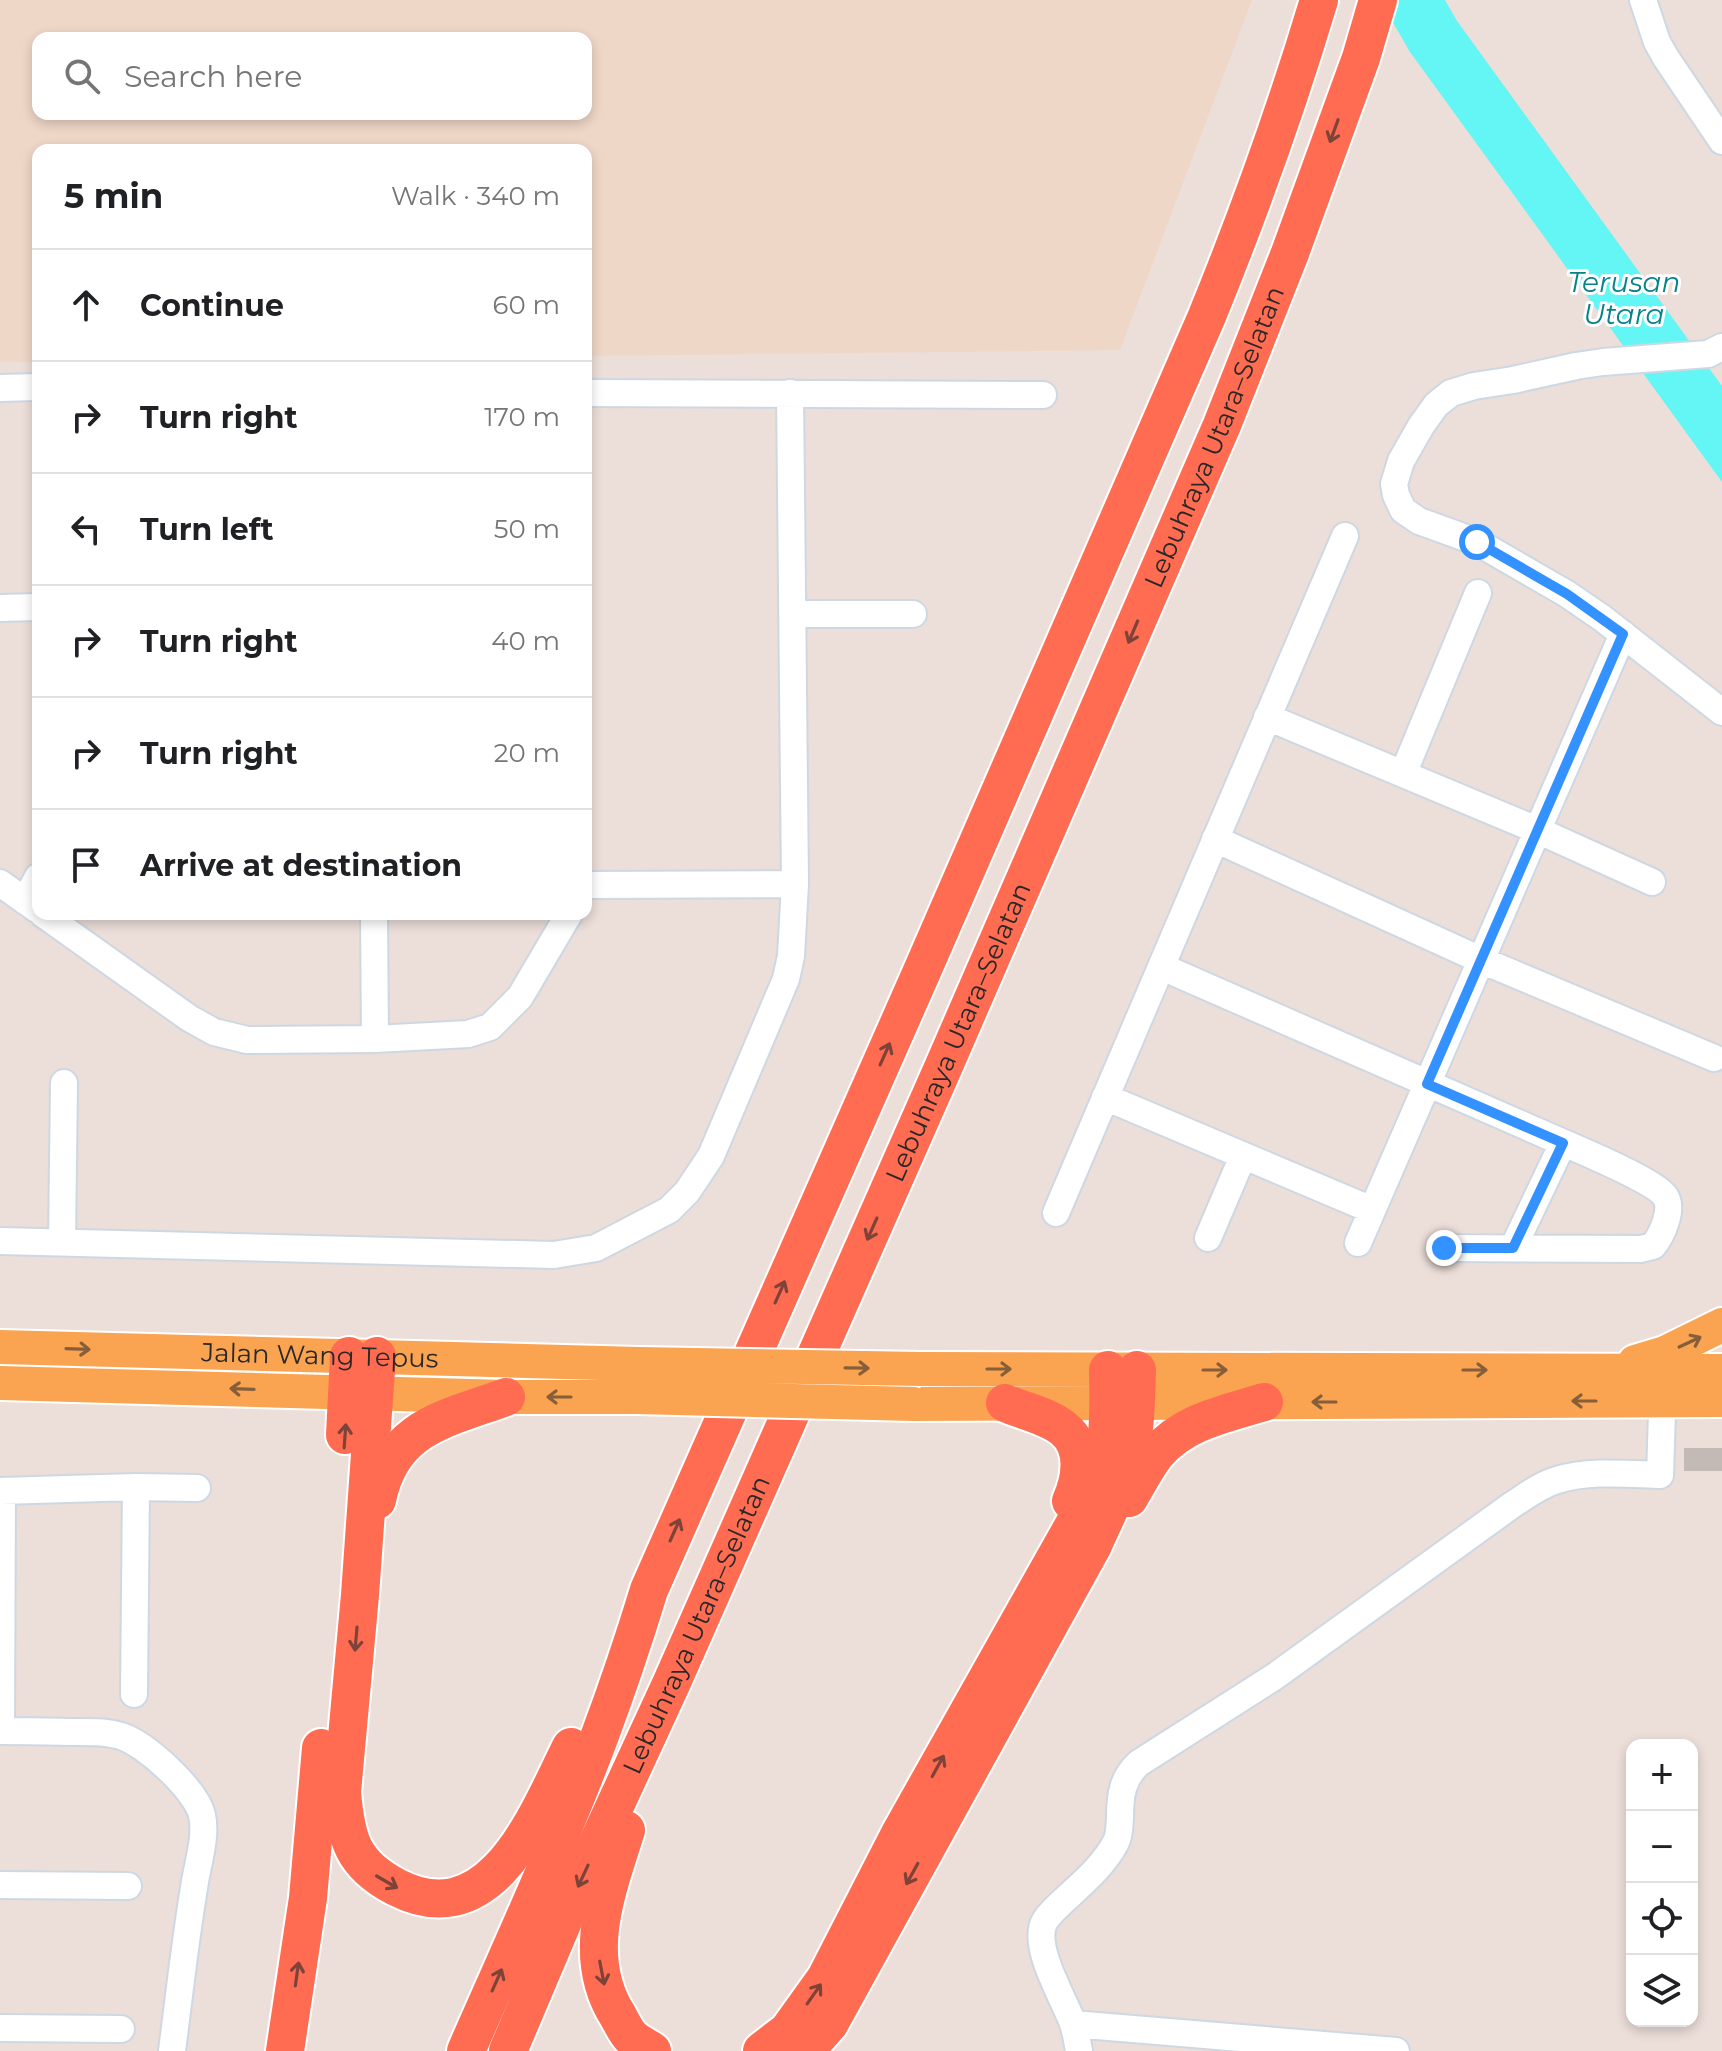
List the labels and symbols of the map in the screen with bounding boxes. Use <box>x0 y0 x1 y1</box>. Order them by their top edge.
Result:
one-way arrow <box>1326 118 1341 143</box>
water label: Terusan Utara <box>1567 265 1681 331</box>
street label: Lebuhraya Utara–Selatan <box>1137 282 1291 593</box>
route start <box>1459 524 1495 560</box>
one-way arrow <box>1124 619 1139 644</box>
street label: Lebuhraya Utara–Selatan <box>879 877 1038 1187</box>
one-way arrow <box>879 1042 894 1067</box>
one-way arrow <box>863 1217 878 1241</box>
route end <box>1426 1230 1462 1266</box>
one-way arrow <box>774 1280 789 1305</box>
one-way arrow <box>1678 1334 1702 1349</box>
street label: Jalan Wang Tepus <box>200 1336 439 1375</box>
one-way arrow <box>64 1341 91 1357</box>
one-way arrow <box>843 1360 870 1376</box>
one-way arrow <box>985 1361 1012 1377</box>
one-way arrow <box>1201 1362 1228 1378</box>
one-way arrow <box>1461 1363 1488 1378</box>
one-way arrow <box>229 1381 256 1397</box>
one-way arrow <box>546 1389 573 1405</box>
one-way arrow <box>1571 1393 1598 1409</box>
one-way arrow <box>1311 1394 1338 1410</box>
one-way arrow <box>338 1423 353 1450</box>
street label: Lebuhraya Utara–Selatan <box>616 1471 777 1779</box>
one-way arrow <box>668 1518 683 1542</box>
one-way arrow <box>349 1625 364 1652</box>
one-way arrow <box>931 1755 947 1778</box>
one-way arrow <box>903 1862 919 1886</box>
one-way arrow <box>575 1863 590 1887</box>
one-way arrow <box>375 1874 398 1890</box>
one-way arrow <box>595 1959 610 1985</box>
one-way arrow <box>290 1962 305 1987</box>
one-way arrow <box>491 1968 506 1992</box>
one-way arrow <box>805 1984 822 2005</box>

